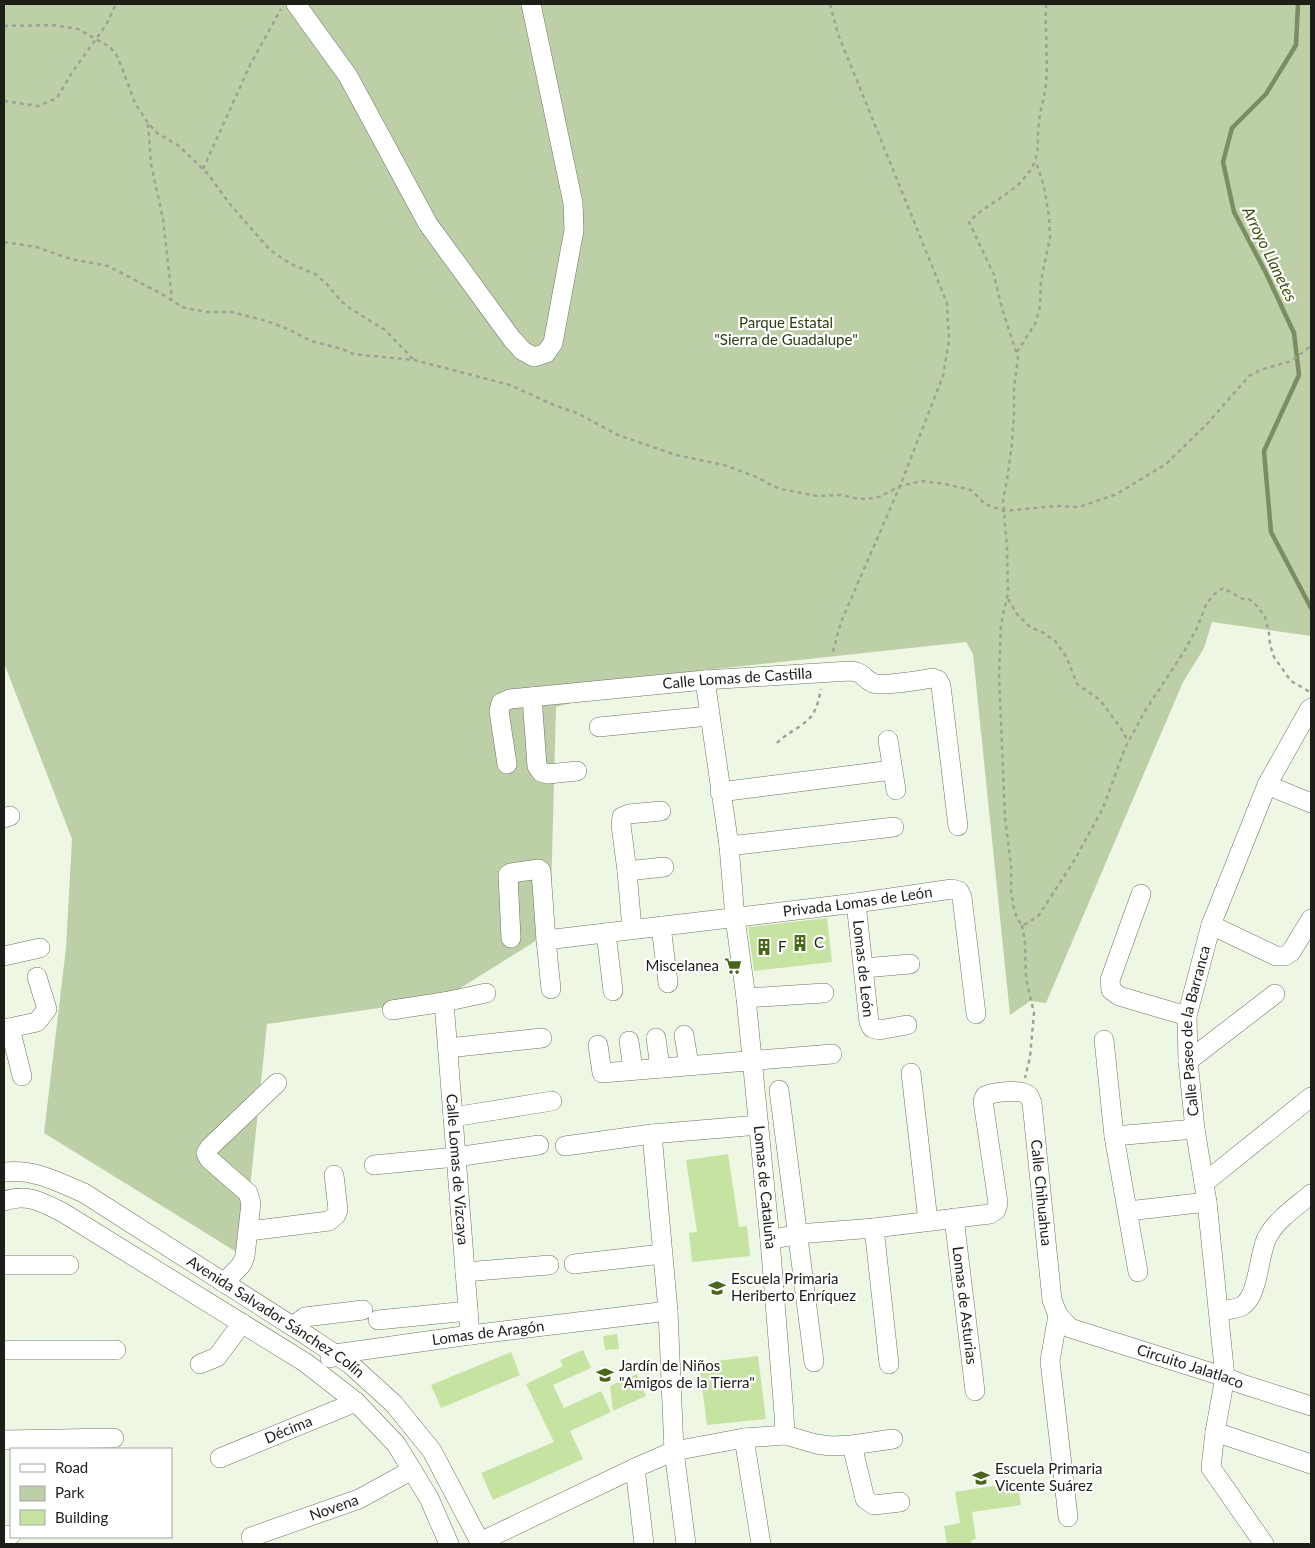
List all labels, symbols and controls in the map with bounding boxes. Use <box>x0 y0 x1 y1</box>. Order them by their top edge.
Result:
water label: Arroyo Llanetes <box>1239 202 1302 305</box>
park label: Parque Estatal "Sierra de Guadalupe" <box>714 313 858 348</box>
street label: Calle Lomas de Castilla <box>662 663 813 692</box>
street label: Privada Lomas de León <box>782 882 933 920</box>
street label: Lomas de León <box>850 919 878 1018</box>
building icon: C <box>790 933 810 953</box>
place label: C <box>814 933 824 951</box>
building icon: F <box>754 937 774 957</box>
place label: F <box>778 937 786 955</box>
street label: Calle Paseo de la Barranca <box>1177 944 1213 1117</box>
place label: Miscelanea <box>645 956 719 974</box>
supermarket icon: Miscelanea <box>723 956 743 976</box>
street label: Calle Lomas de Vizcaya <box>443 1093 473 1246</box>
street label: Lomas de Cataluña <box>751 1125 781 1250</box>
street label: Calle Chihuahua <box>1028 1139 1056 1247</box>
street label: Lomas de Asturias <box>949 1245 982 1365</box>
street label: Avenida Salvador Sánchez Colín <box>184 1251 369 1381</box>
place label: Escuela Primaria Heriberto Enríquez <box>731 1269 856 1304</box>
school or university icon: Escuela Primaria Heriberto Enríquez <box>707 1278 727 1298</box>
street label: Lomas de Aragón <box>431 1316 545 1348</box>
street label: Circuito Jalatlaco <box>1135 1340 1247 1392</box>
place label: Jardín de Niños "Amigos de la Tierra" <box>619 1356 755 1391</box>
school or university icon: Jardín de Niños "Amigos de la Tierra" <box>595 1365 615 1385</box>
street label: Décima <box>262 1411 315 1447</box>
legend <box>10 1448 172 1538</box>
text: Road <box>55 1458 88 1476</box>
place label: Escuela Primaria Vicente Suárez <box>995 1459 1103 1494</box>
school or university icon: Escuela Primaria Vicente Suárez <box>971 1468 991 1488</box>
text: Park <box>55 1483 85 1501</box>
street label: Novena <box>307 1490 361 1524</box>
text: Building <box>55 1508 108 1526</box>

